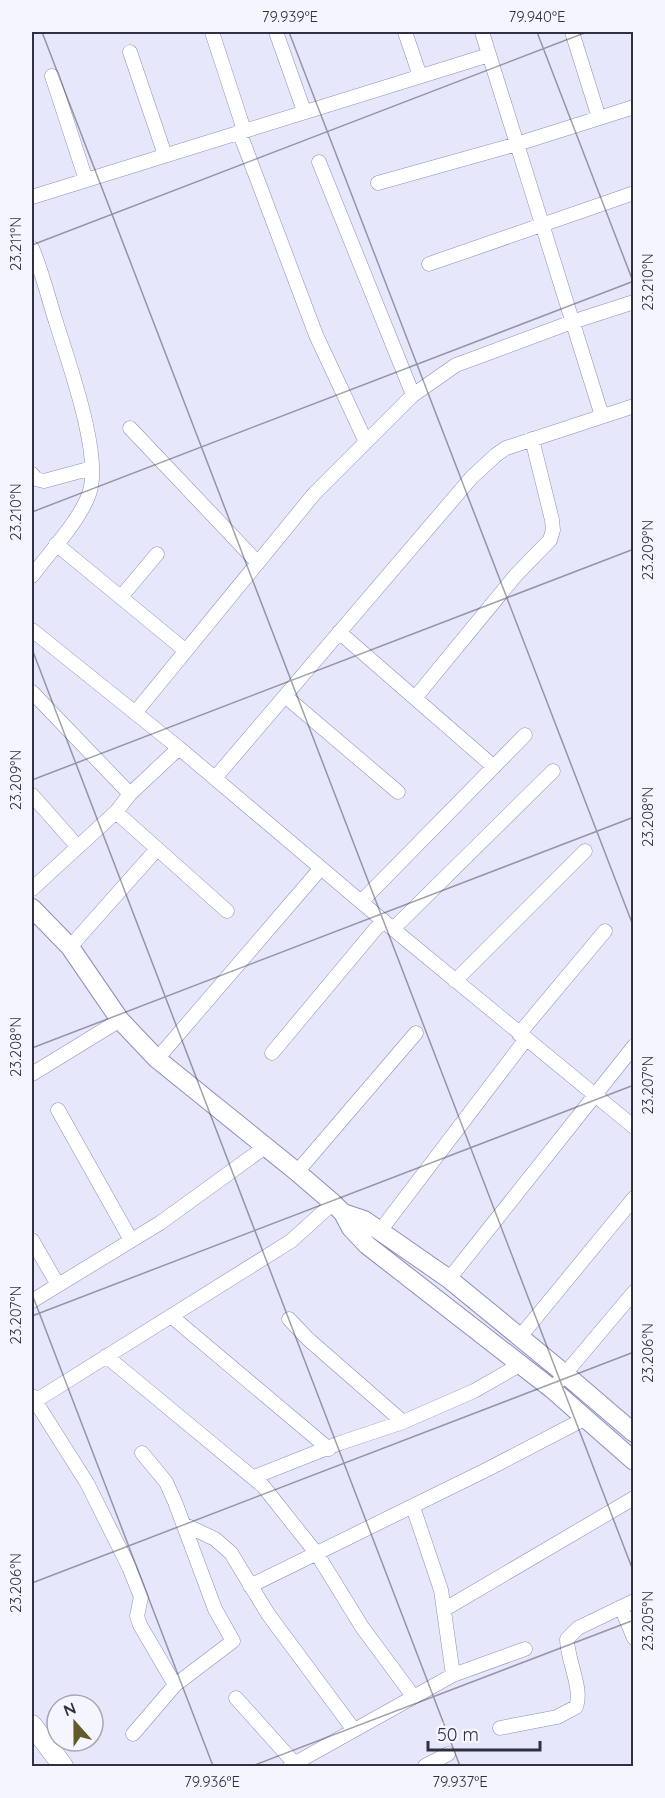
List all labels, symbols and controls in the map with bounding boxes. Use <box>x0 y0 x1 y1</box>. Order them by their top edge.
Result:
text: 79.939°E <box>262 7 318 26</box>
text: 79.940°E <box>509 7 565 26</box>
text: 23.211°N <box>6 217 25 271</box>
text: 23.210°N <box>638 253 657 311</box>
text: 23.210°N <box>6 483 25 541</box>
text: 23.209°N <box>638 520 657 580</box>
text: 23.209°N <box>6 750 25 810</box>
text: 23.208°N <box>638 787 657 847</box>
text: 23.208°N <box>6 1017 25 1077</box>
text: 23.207°N <box>638 1056 657 1114</box>
text: 23.207°N <box>6 1286 25 1344</box>
text: 23.206°N <box>638 1323 657 1383</box>
text: 23.206°N <box>6 1553 25 1613</box>
text: 23.205°N <box>638 1591 657 1651</box>
north arrow <box>45 1693 105 1753</box>
text: N <box>61 1698 79 1720</box>
scale bar <box>428 1714 540 1752</box>
text: 50 m <box>437 1723 479 1746</box>
text: 79.936°E <box>184 1772 240 1791</box>
text: 79.937°E <box>432 1772 488 1791</box>

